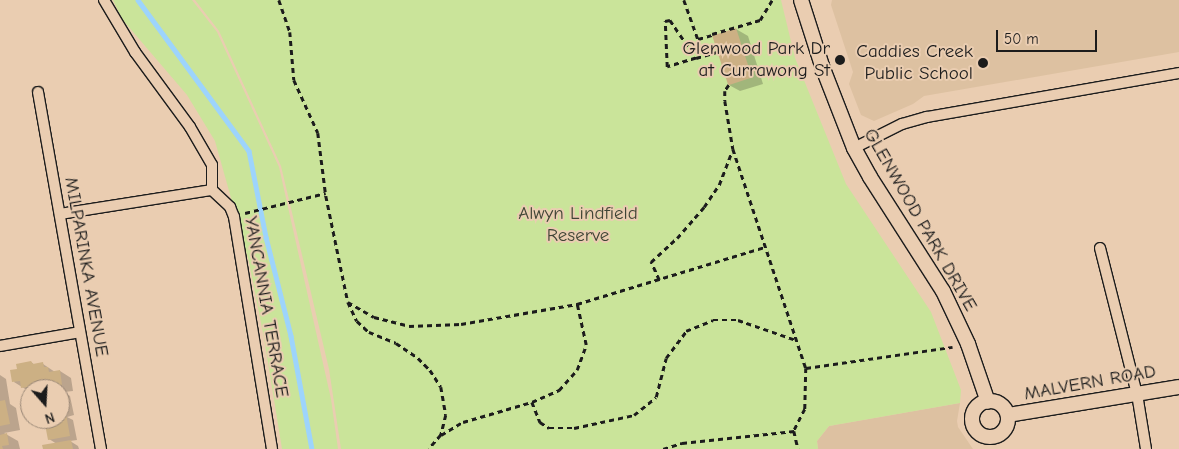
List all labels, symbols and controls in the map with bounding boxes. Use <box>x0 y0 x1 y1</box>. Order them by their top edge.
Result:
scale bar <box>999 20 1100 52</box>
text: 50 m <box>1004 30 1039 48</box>
place label: Glenwood Park Dr at Currawong St <box>682 38 830 82</box>
place label: Caddies Creek Public School <box>856 41 973 85</box>
marker: Glenwood Park Dr at Currawong St <box>834 54 846 66</box>
marker: Caddies Creek Public School <box>977 57 989 69</box>
street label: GLENWOOD PARK DRIVE <box>858 125 982 315</box>
street label: MILPARINKA AVENUE <box>59 175 113 359</box>
park label: Alwyn Lindfield Reserve <box>518 203 638 247</box>
street label: YANCANNIA TERRACE <box>239 215 293 399</box>
street label: MALVERN ROAD <box>1022 360 1158 406</box>
north arrow <box>20 379 70 429</box>
text: N <box>43 408 57 427</box>

